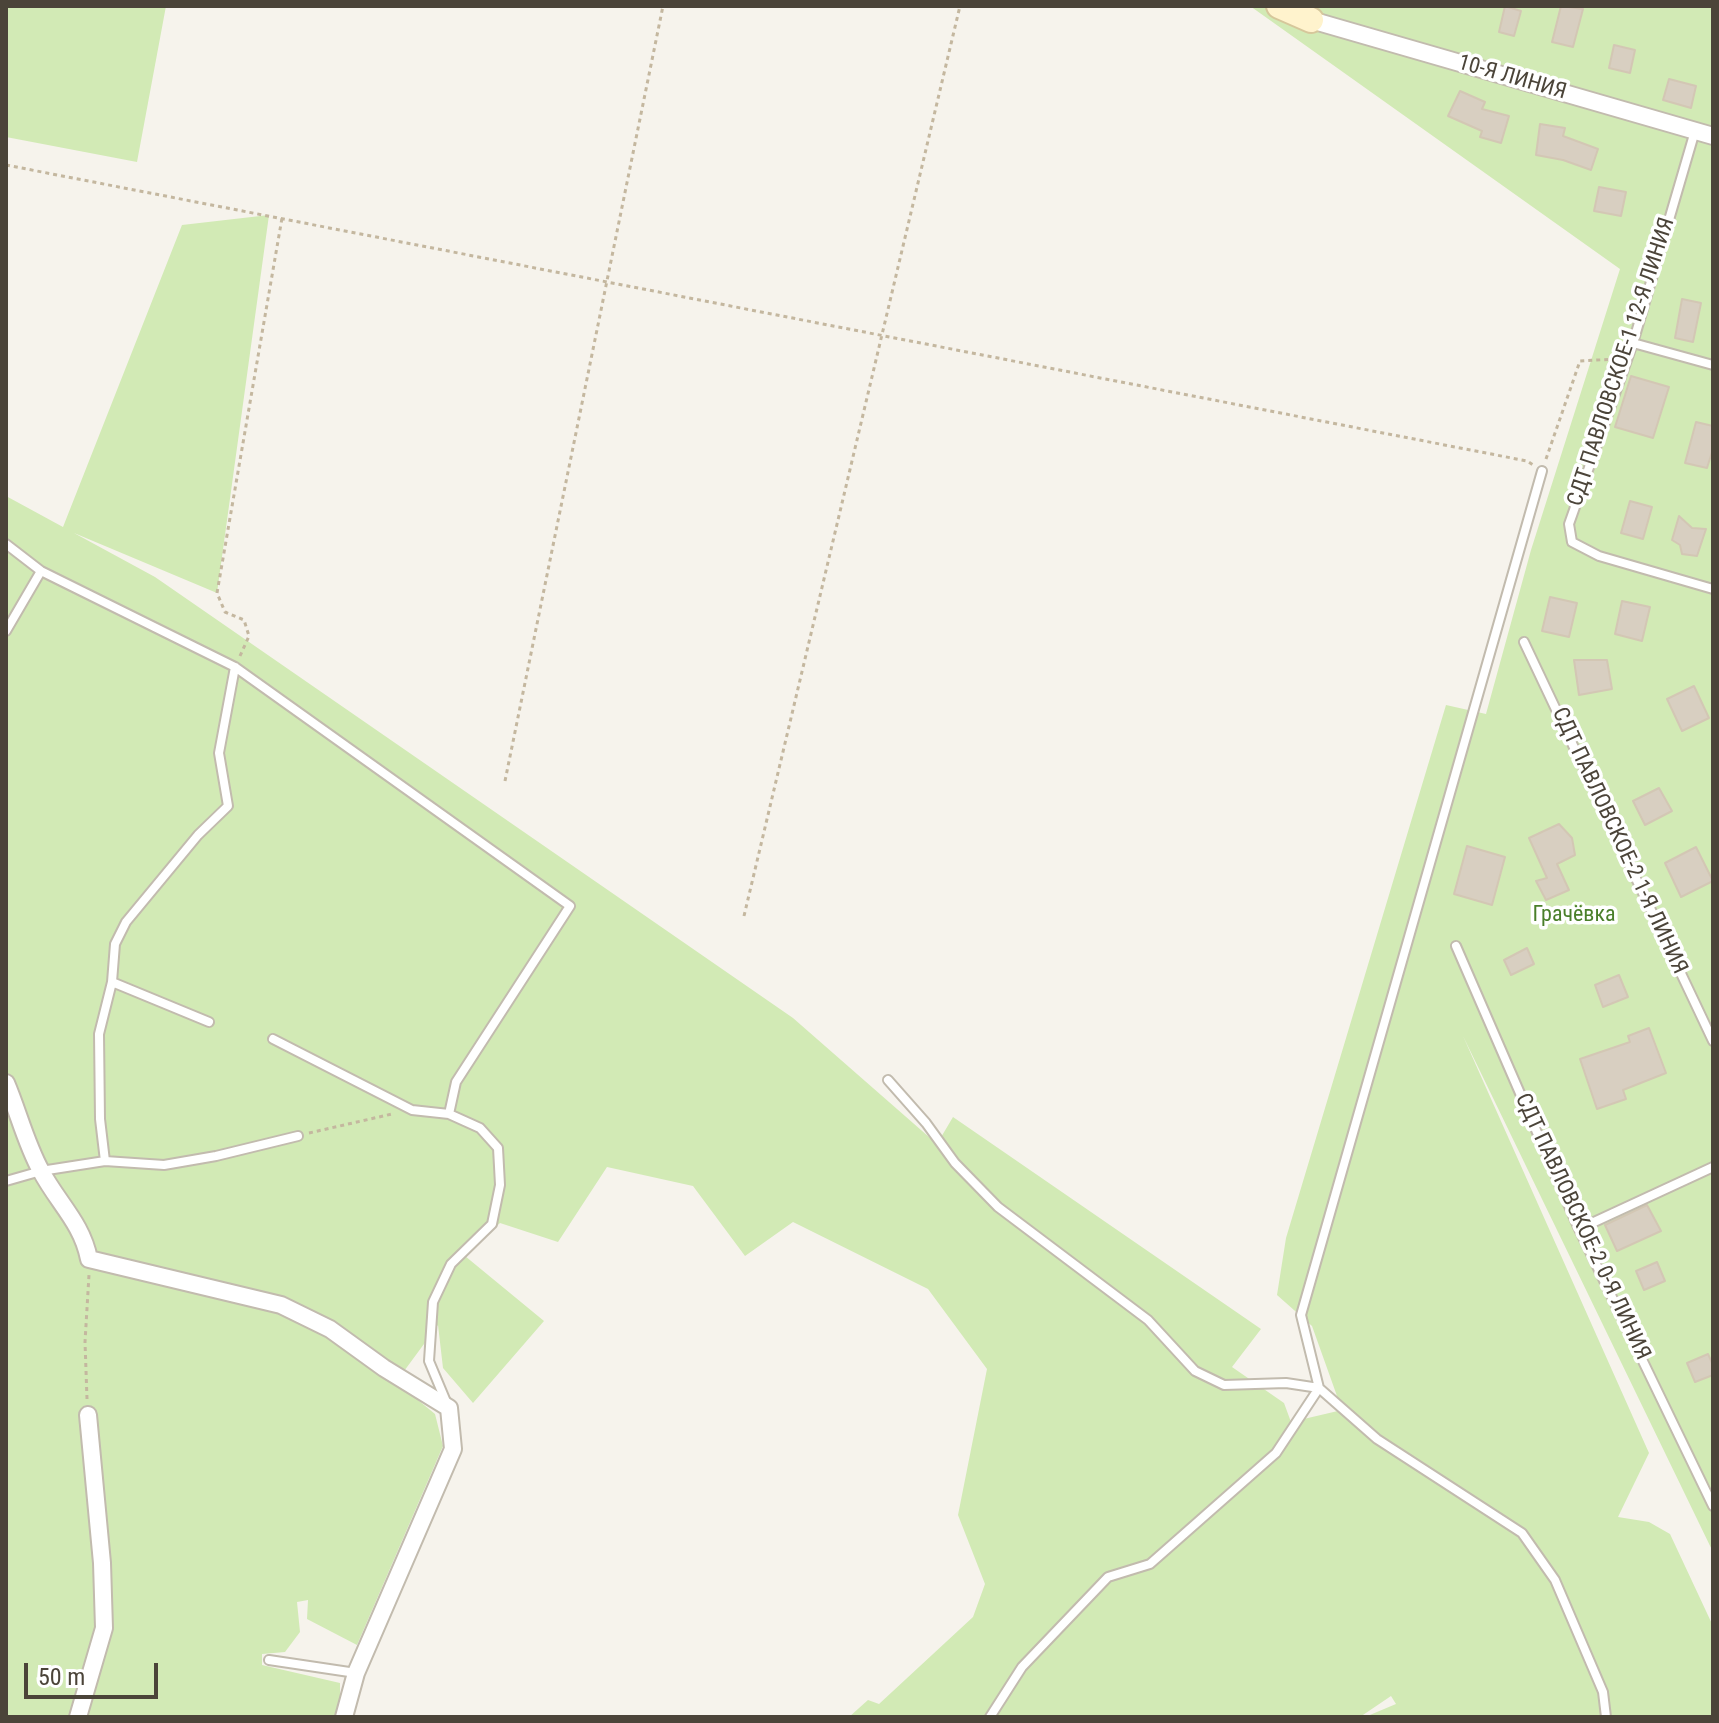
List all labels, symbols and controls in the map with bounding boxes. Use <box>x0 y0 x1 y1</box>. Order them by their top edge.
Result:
street label: 10-Я ЛИНИЯ <box>1455 50 1569 106</box>
street label: СДТ ПАВЛОВСКОЕ-1 12-Я ЛИНИЯ <box>1563 214 1681 510</box>
street label: СДТ ПАВЛОВСКОЕ-2 1-Я ЛИНИЯ <box>1546 704 1692 978</box>
park label: Грачёвка <box>1533 902 1615 928</box>
street label: СДТ ПАВЛОВСКОЕ-2 0-Я ЛИНИЯ <box>1509 1090 1655 1364</box>
scale bar <box>28 1647 162 1697</box>
text: 50 m <box>38 1663 85 1691</box>

